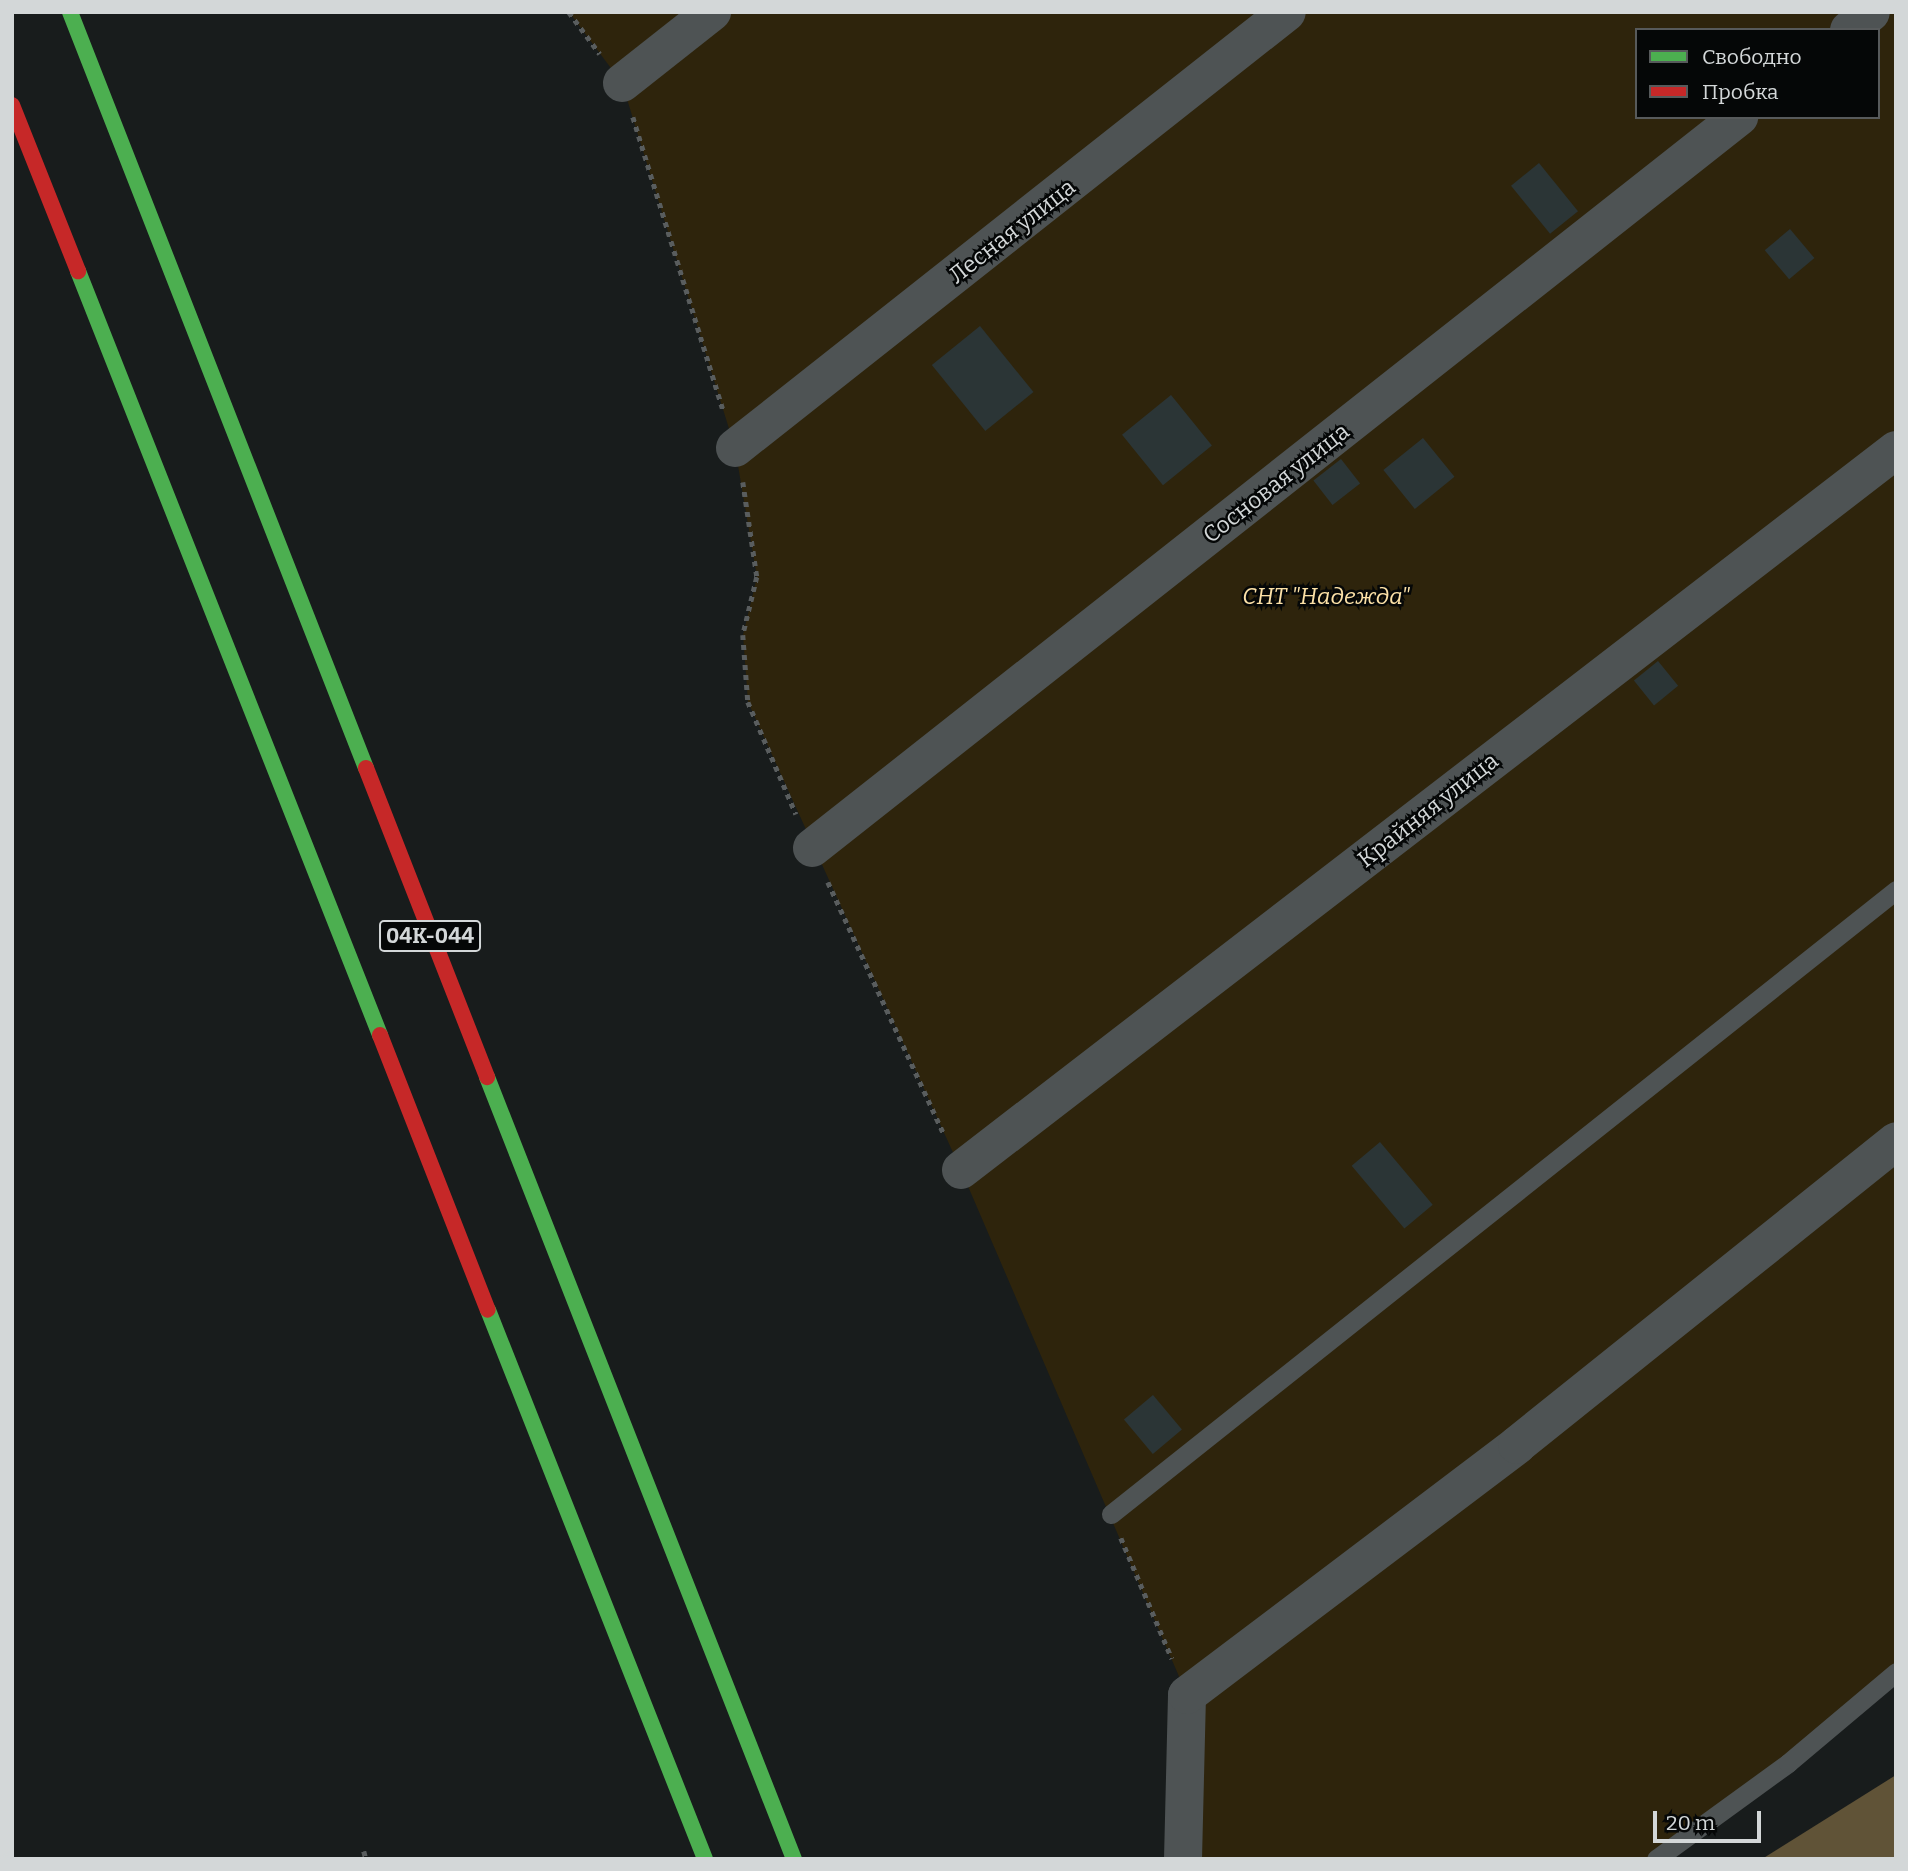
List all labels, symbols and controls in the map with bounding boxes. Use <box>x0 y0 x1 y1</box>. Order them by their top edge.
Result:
legend <box>1635 28 1880 119</box>
text: Свободно <box>1702 44 1802 70</box>
text: Пробка <box>1702 79 1779 105</box>
street label: Лесная улица <box>943 173 1081 289</box>
street label: Сосновая улица <box>1197 417 1355 549</box>
park label: СНТ "Надежда" <box>1242 582 1410 610</box>
street label: Крайняя улица <box>1352 747 1504 873</box>
road number: 04К-044 <box>378 918 482 954</box>
scale bar <box>1656 1798 1764 1842</box>
text: 20 m <box>1666 1810 1715 1836</box>

